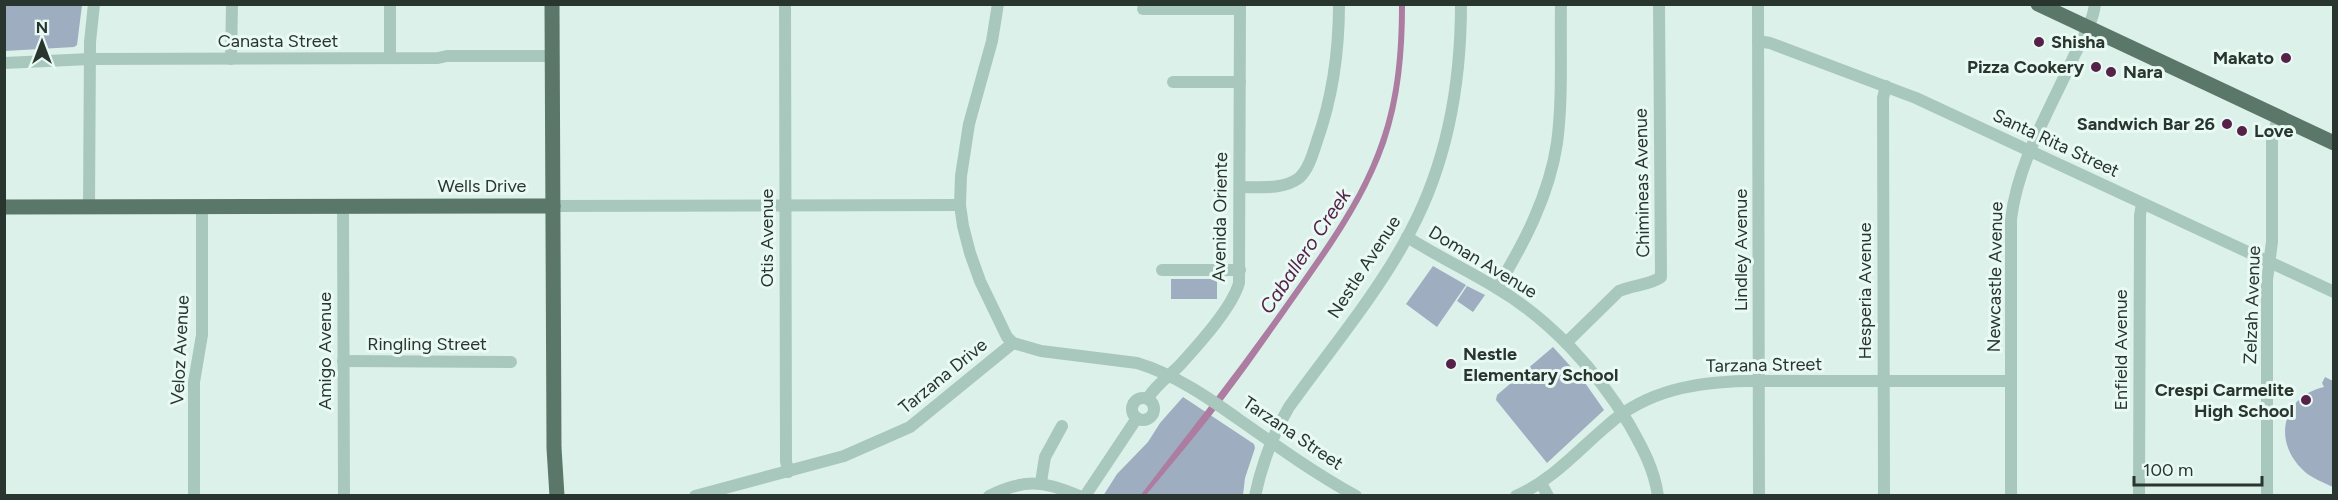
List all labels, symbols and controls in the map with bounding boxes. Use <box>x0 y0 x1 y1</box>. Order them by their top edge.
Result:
north arrow <box>12 12 72 72</box>
text: N <box>36 18 48 37</box>
street label: Canasta Street <box>218 30 338 52</box>
place label: Shisha <box>2051 31 2105 53</box>
marker: Shisha <box>2032 35 2046 49</box>
place label: Makato <box>2213 47 2274 69</box>
marker: Makato <box>2279 51 2293 65</box>
place label: Pizza Cookery <box>1967 56 2085 78</box>
marker: Pizza Cookery <box>2089 60 2103 74</box>
place label: Nara <box>2123 61 2163 83</box>
marker: Nara <box>2104 65 2118 79</box>
street label: Santa Rita Street <box>1989 104 2123 182</box>
street label: Chimineas Avenue <box>1630 108 1654 258</box>
place label: Sandwich Bar 26 <box>2077 113 2215 135</box>
marker: Sandwich Bar 26 <box>2220 117 2234 131</box>
place label: Love <box>2254 120 2293 142</box>
marker: Love <box>2235 124 2249 138</box>
street label: Avenida Oriente <box>1208 152 1232 282</box>
street label: Wells Drive <box>438 175 527 197</box>
water label: Caballero Creek <box>1254 183 1356 318</box>
street label: Otis Avenue <box>756 189 778 287</box>
street label: Lindley Avenue <box>1730 189 1752 311</box>
street label: Newcastle Avenue <box>1983 201 2007 353</box>
street label: Nestle Avenue <box>1323 211 1405 322</box>
street label: Doman Avenue <box>1425 221 1541 303</box>
street label: Hesperia Avenue <box>1854 222 1876 359</box>
street label: Zelzah Avenue <box>2239 245 2265 365</box>
street label: Enfield Avenue <box>2110 289 2132 411</box>
street label: Amigo Avenue <box>314 292 336 410</box>
street label: Veloz Avenue <box>166 294 194 406</box>
street label: Ringling Street <box>367 333 487 355</box>
street label: Tarzana Drive <box>894 334 992 418</box>
place label: Nestle Elementary School <box>1463 343 1618 386</box>
street label: Tarzana Street <box>1706 353 1822 377</box>
marker: Nestle Elementary School <box>1444 357 1458 371</box>
place label: Crespi Carmelite High School <box>2155 379 2294 422</box>
street label: Tarzana Street <box>1239 391 1347 475</box>
marker: Crespi Carmelite High School <box>2299 393 2313 407</box>
scale bar <box>2134 449 2262 487</box>
text: 100 m <box>2143 459 2193 481</box>

